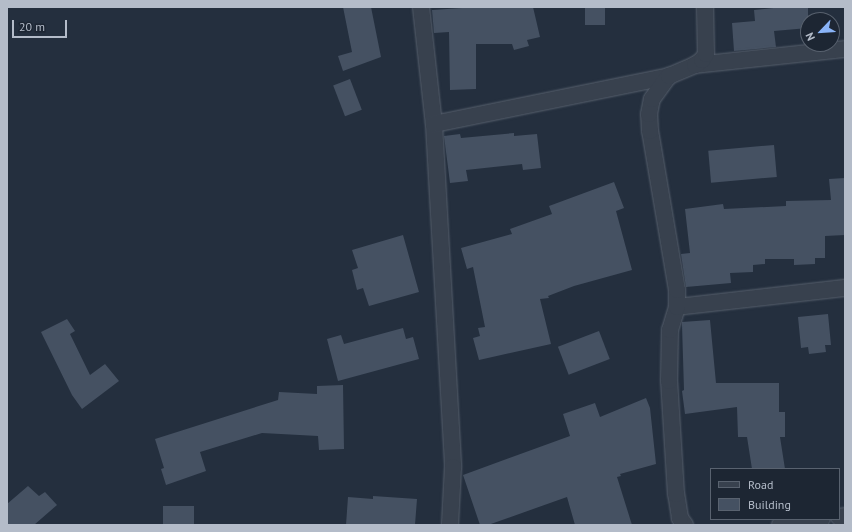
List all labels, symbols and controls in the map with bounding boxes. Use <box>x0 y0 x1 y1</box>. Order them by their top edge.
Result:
scale bar <box>14 12 69 38</box>
north arrow <box>800 12 840 52</box>
text: 20 m <box>19 19 45 34</box>
text: N <box>802 30 818 43</box>
legend <box>710 468 840 520</box>
text: Road <box>748 477 773 492</box>
text: Building <box>748 497 791 512</box>

